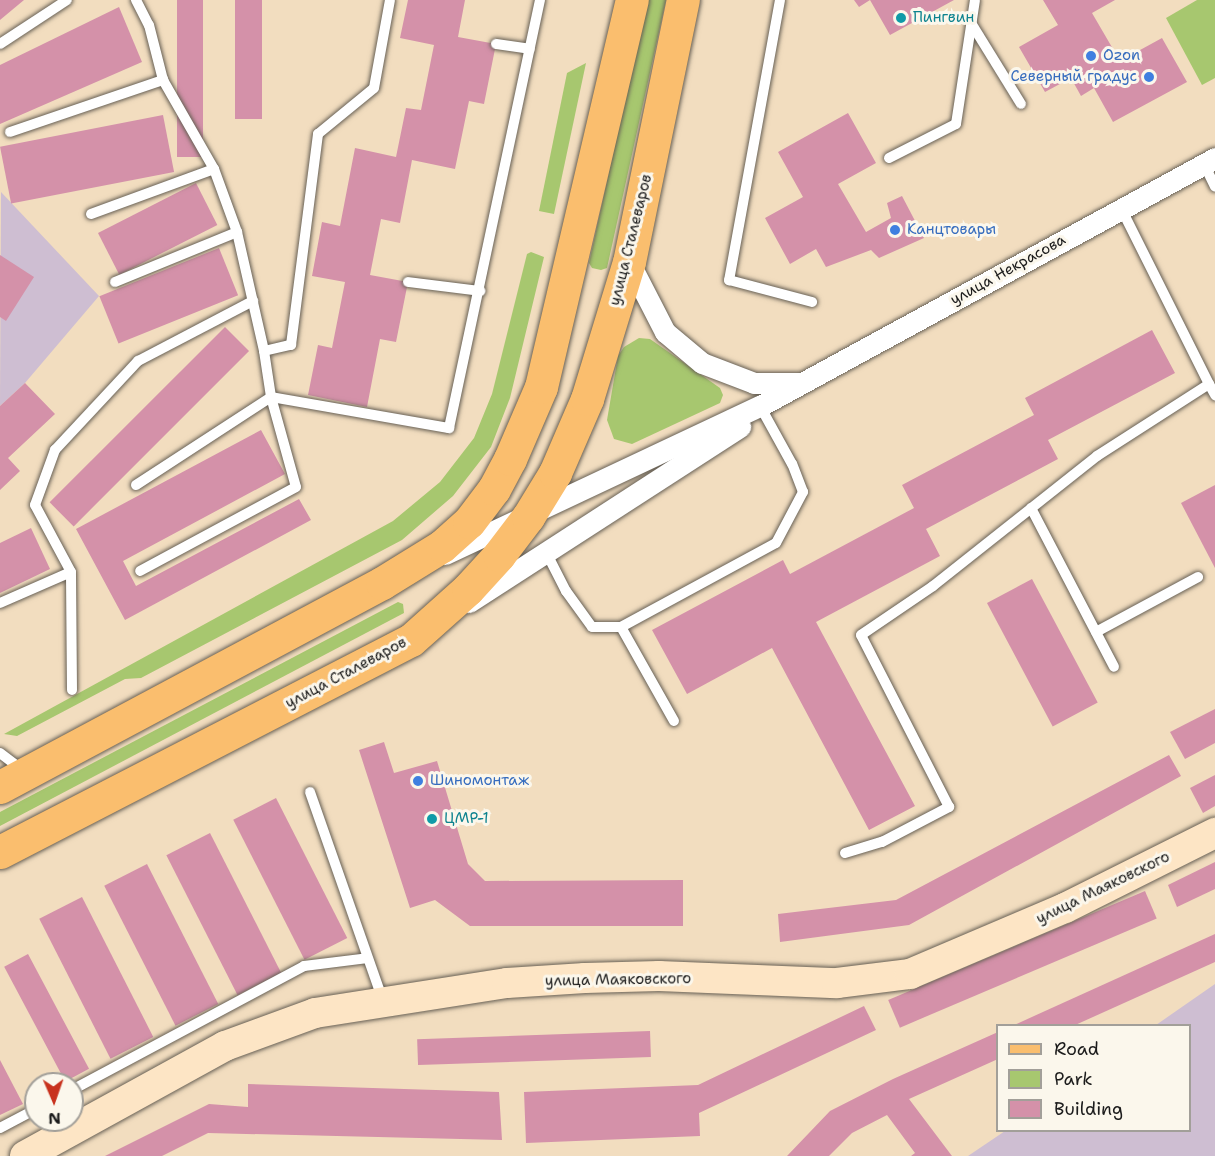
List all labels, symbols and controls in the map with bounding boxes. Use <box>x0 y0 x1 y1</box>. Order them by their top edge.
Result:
place label: Пингвин <box>913 9 974 27</box>
marker: Пингвин <box>894 11 908 25</box>
place label: Ozon <box>1103 47 1140 65</box>
marker: Ozon <box>1084 49 1098 63</box>
place label: Северный градус <box>1010 68 1137 86</box>
marker: Северный градус <box>1142 70 1156 84</box>
street label: улица Сталеваров <box>606 172 656 308</box>
place label: Канцтовары <box>907 221 996 239</box>
marker: Канцтовары <box>888 223 902 237</box>
street label: улица Некрасова <box>947 231 1069 309</box>
street label: улица Сталеваров <box>282 633 410 713</box>
place label: Шиномонтаж <box>430 772 529 790</box>
marker: Шиномонтаж <box>411 774 425 788</box>
place label: ЦМР-1 <box>444 810 489 828</box>
marker: ЦМР-1 <box>425 812 439 826</box>
street label: улица Маяковского <box>1033 848 1173 928</box>
street label: улица Маяковского <box>545 970 691 990</box>
legend <box>996 1024 1191 1132</box>
text: Road <box>1054 1037 1099 1061</box>
text: Park <box>1054 1067 1093 1091</box>
north arrow <box>24 1072 84 1132</box>
text: Building <box>1054 1097 1123 1121</box>
text: N <box>48 1108 61 1129</box>

